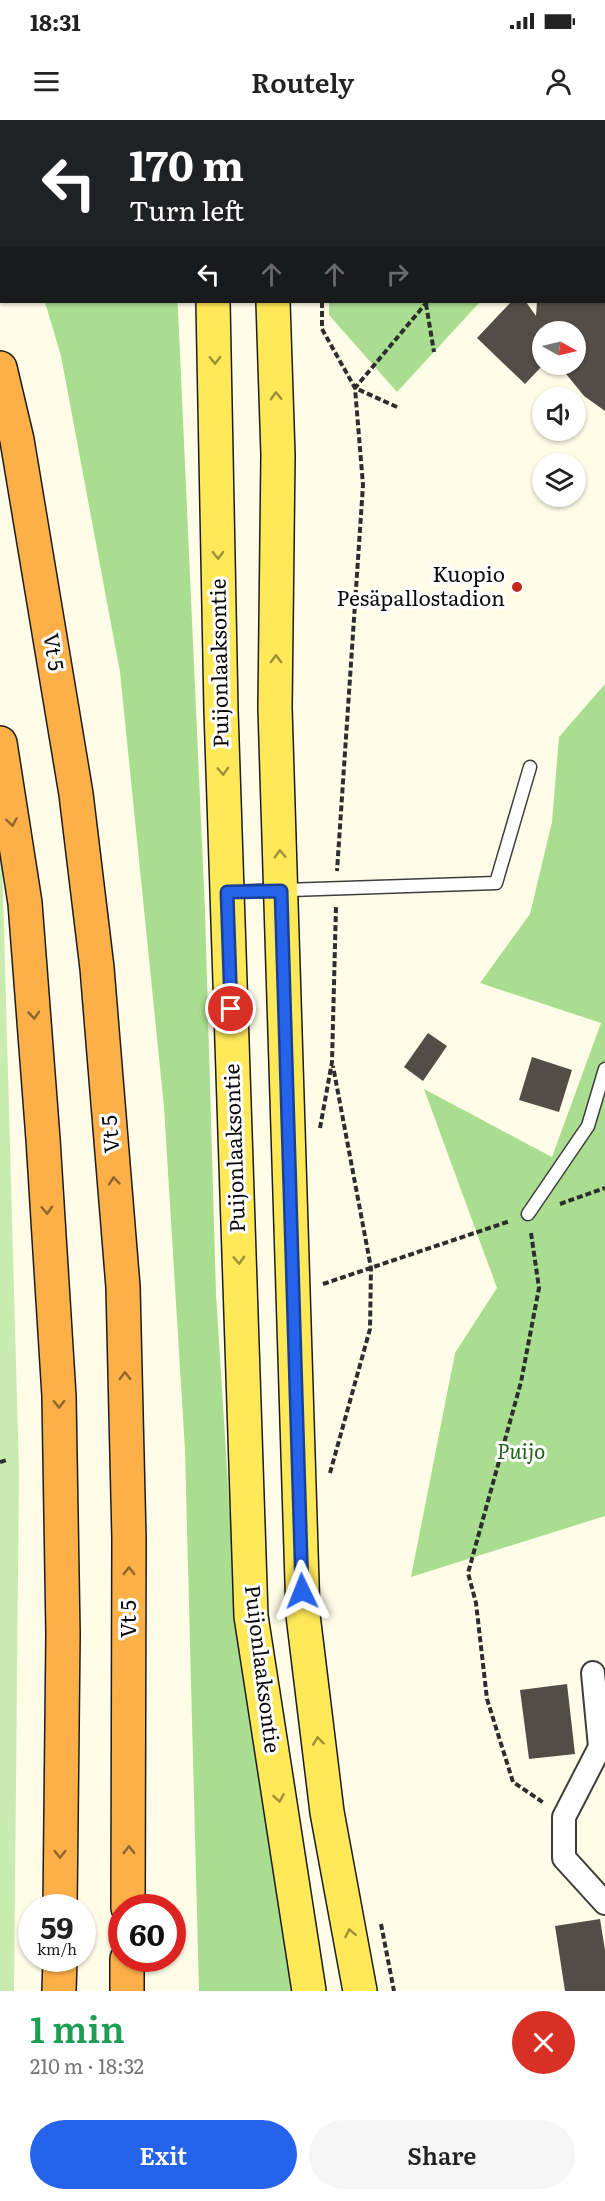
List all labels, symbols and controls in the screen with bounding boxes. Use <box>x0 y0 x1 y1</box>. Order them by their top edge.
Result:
text: 18:31 <box>30 5 81 38</box>
text: Routely <box>251 61 354 101</box>
icon: menu <box>30 65 63 98</box>
icon: person <box>542 65 575 98</box>
text: 170 m <box>129 132 244 194</box>
icon: left <box>30 144 108 222</box>
text: Turn left <box>129 189 244 229</box>
icon: left <box>192 258 225 291</box>
icon: ahead <box>255 258 288 291</box>
icon: ahead <box>318 258 351 291</box>
icon: right <box>381 258 414 291</box>
north arrow <box>532 321 586 375</box>
map controls <box>532 321 586 507</box>
one-way arrow <box>208 355 221 364</box>
button: sound <box>532 387 586 441</box>
one-way arrow <box>270 392 282 401</box>
button: layers <box>532 453 586 507</box>
one-way arrow <box>212 550 224 559</box>
place label: Kuopio Pesäpallostadion <box>336 557 505 612</box>
street label: Puijonlaaksontie <box>201 578 234 748</box>
marker: Kuopio Pesäpallostadion <box>510 580 524 594</box>
street label: Vt 5 <box>37 631 74 673</box>
one-way arrow <box>270 655 282 664</box>
one-way arrow <box>216 766 229 775</box>
one-way arrow <box>6 817 18 826</box>
one-way arrow <box>274 850 286 859</box>
pin <box>205 983 256 1034</box>
icon: arrive <box>214 992 247 1025</box>
one-way arrow <box>27 1011 40 1020</box>
street label: Puijonlaaksontie <box>214 1063 251 1233</box>
street label: Vt 5 <box>91 1114 126 1154</box>
one-way arrow <box>108 1176 121 1185</box>
one-way arrow <box>41 1205 54 1214</box>
one-way arrow <box>233 1255 245 1264</box>
one-way arrow <box>119 1371 132 1380</box>
one-way arrow <box>52 1400 65 1409</box>
park label: Puijo <box>497 1434 545 1465</box>
position arrow <box>270 1559 334 1623</box>
one-way arrow <box>123 1566 135 1575</box>
street label: Puijonlaaksontie <box>239 1583 290 1755</box>
street label: Vt 5 <box>111 1600 142 1638</box>
one-way arrow <box>313 1737 325 1746</box>
one-way arrow <box>273 1793 285 1802</box>
one-way arrow <box>123 1845 135 1854</box>
one-way arrow <box>54 1849 66 1858</box>
speed limit sign: 60 <box>108 1894 186 1972</box>
text: 59 <box>40 1904 74 1948</box>
one-way arrow <box>344 1929 357 1939</box>
text: km/h <box>37 1937 77 1960</box>
text: 1 min <box>30 2001 125 2054</box>
button: close <box>512 2011 575 2074</box>
text: 210 m · 18:32 <box>30 2050 144 2080</box>
button: Exit <box>30 2120 297 2189</box>
button: Share <box>309 2120 575 2189</box>

